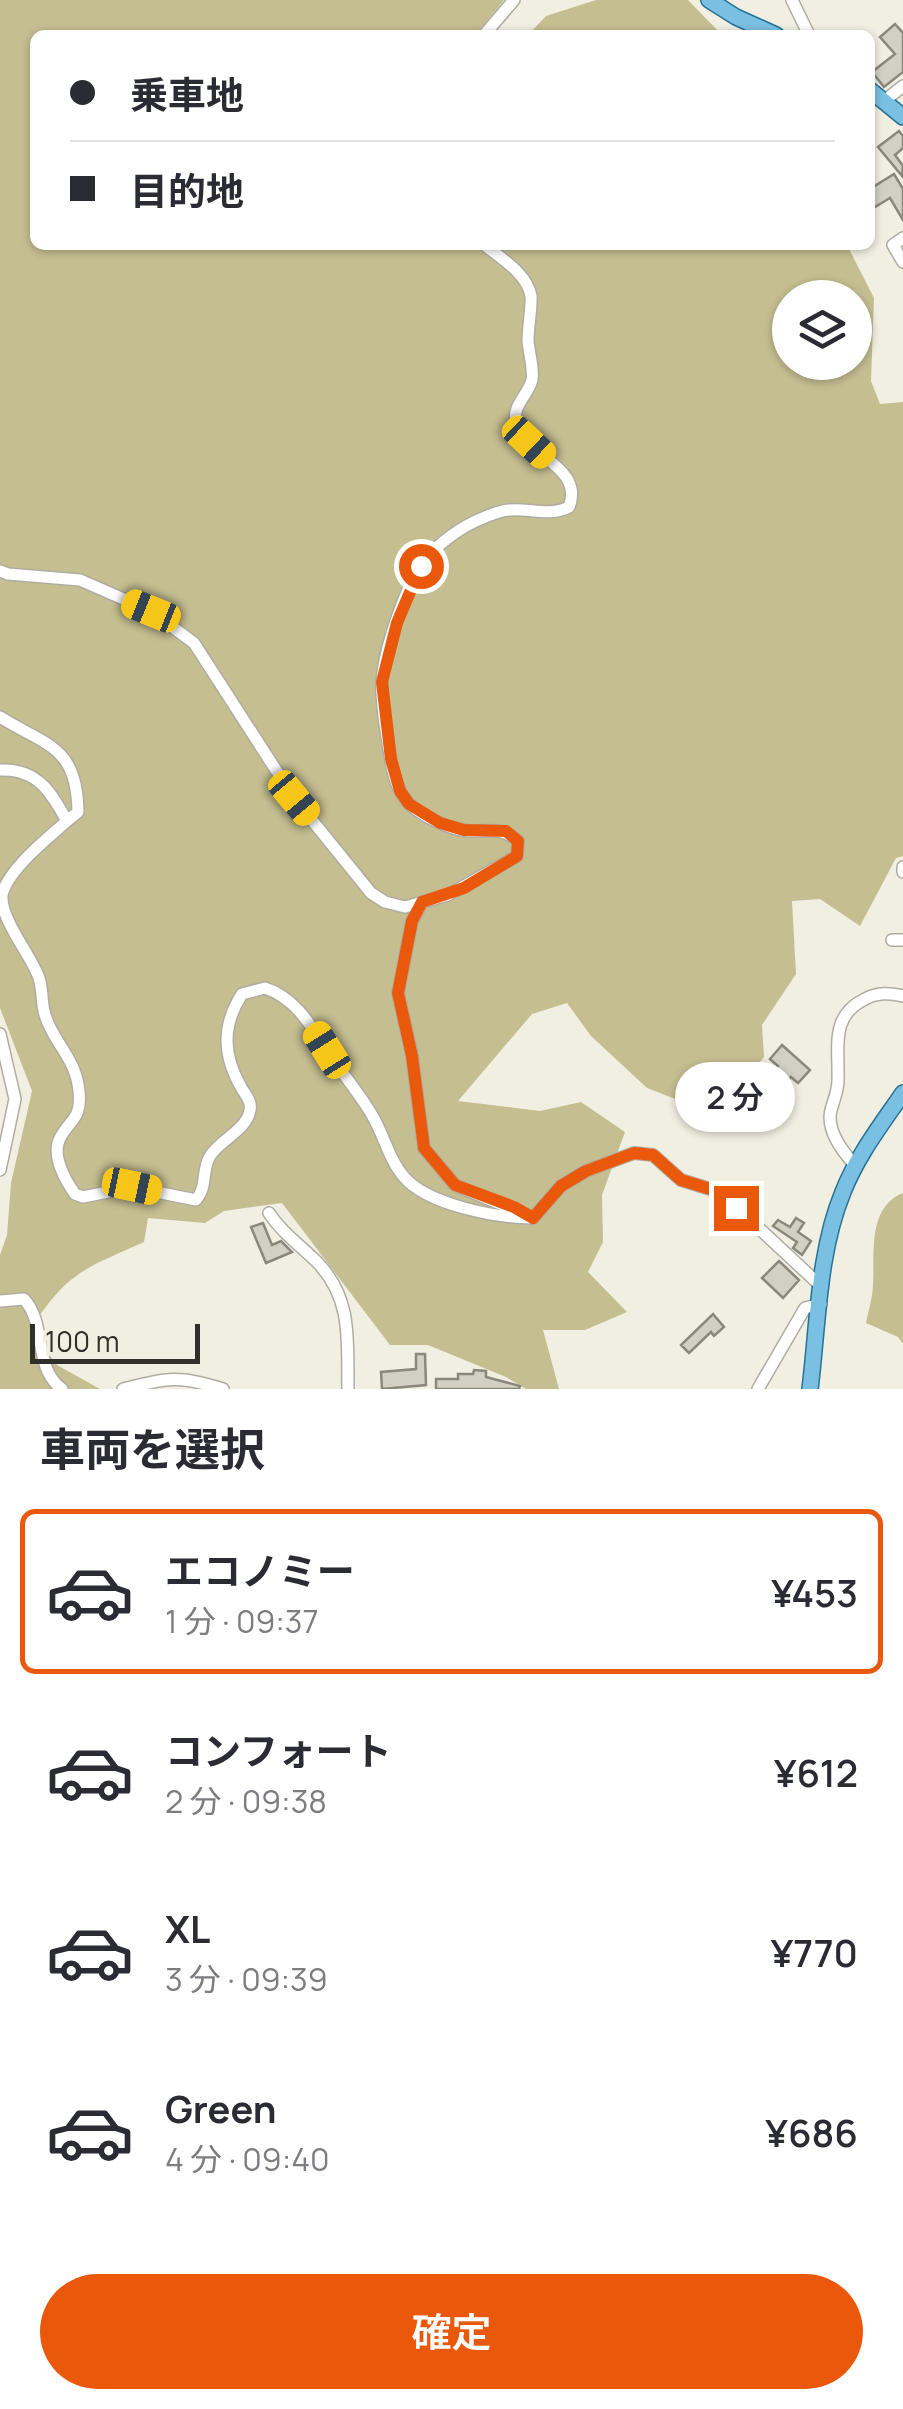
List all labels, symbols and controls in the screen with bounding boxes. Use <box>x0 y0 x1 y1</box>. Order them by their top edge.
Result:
text: 乗車地 <box>130 68 244 120</box>
text: 目的地 <box>130 164 244 216</box>
map controls <box>772 280 872 380</box>
button: layers <box>772 280 872 380</box>
car <box>497 411 561 473</box>
route start <box>399 544 444 589</box>
car <box>118 586 184 636</box>
car <box>263 765 325 831</box>
car <box>298 1017 356 1083</box>
callout: 2 分 <box>676 1063 796 1133</box>
text: 2 分 <box>706 1075 764 1119</box>
car <box>100 1165 164 1207</box>
route end <box>714 1186 759 1231</box>
scale bar <box>30 1319 200 1364</box>
text: 100 m <box>45 1322 119 1360</box>
text: 車両を選択 <box>40 1418 265 1480</box>
text: エコノミー <box>165 1544 355 1596</box>
icon: car <box>45 1547 135 1637</box>
text: ¥453 <box>771 1566 858 1618</box>
text: 1 分 · 09:37 <box>165 1599 319 1643</box>
text: コンフォート <box>165 1724 392 1776</box>
icon: car <box>45 1727 135 1817</box>
text: ¥612 <box>774 1746 858 1798</box>
text: 2 分 · 09:38 <box>165 1779 327 1823</box>
text: XL <box>165 1902 210 1954</box>
icon: car <box>45 1907 135 1997</box>
text: ¥770 <box>771 1926 858 1978</box>
text: 3 分 · 09:39 <box>165 1957 328 2001</box>
text: Green <box>165 2082 277 2134</box>
icon: car <box>45 2087 135 2177</box>
text: ¥686 <box>765 2106 858 2158</box>
text: 4 分 · 09:40 <box>165 2137 330 2181</box>
button: 確定 <box>40 2274 863 2389</box>

